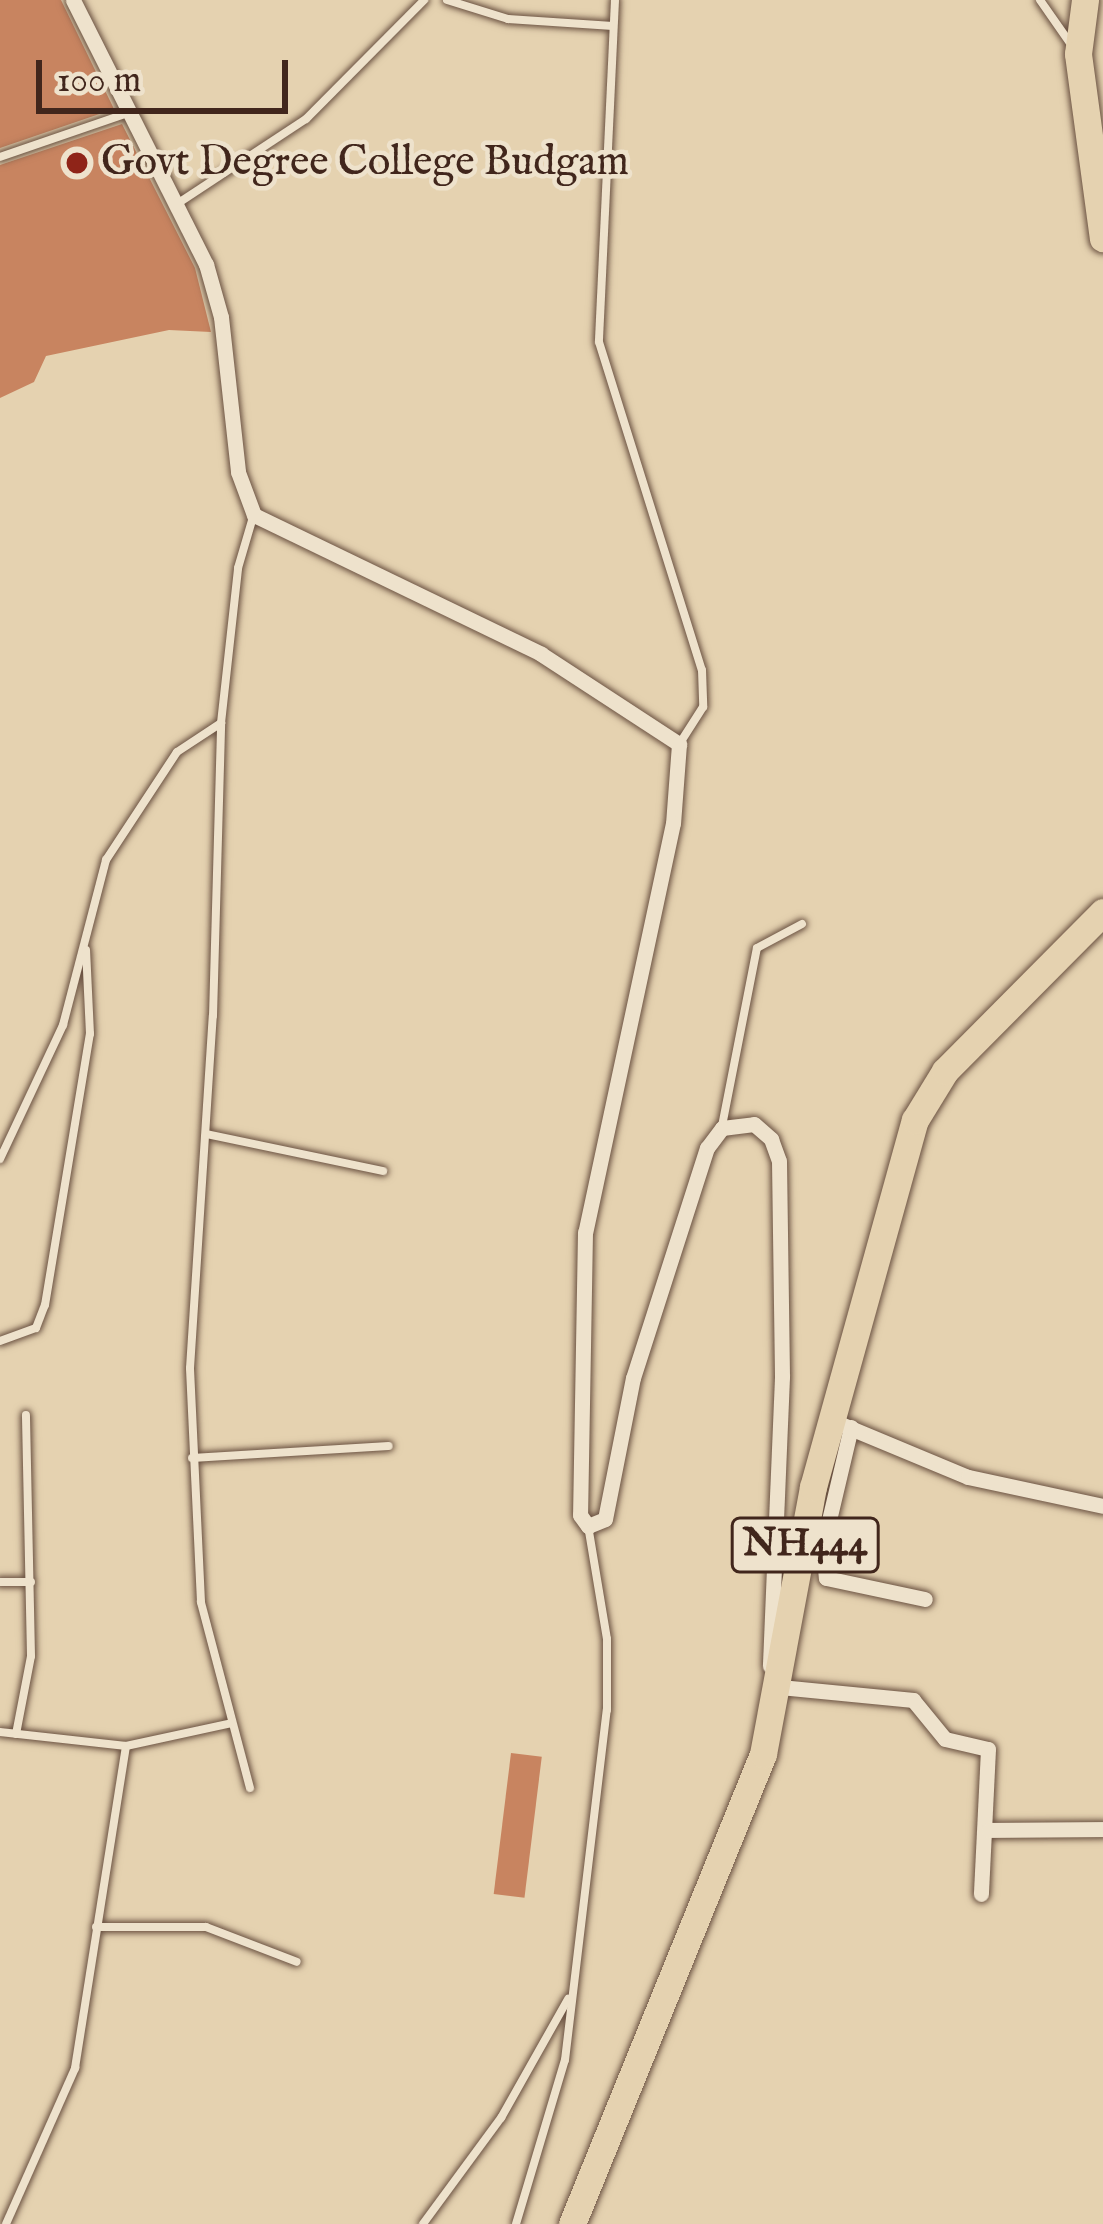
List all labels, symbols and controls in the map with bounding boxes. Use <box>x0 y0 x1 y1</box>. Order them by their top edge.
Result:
scale bar <box>42 36 294 110</box>
text: 100 m <box>57 58 141 104</box>
place label: Govt Degree College Budgam <box>101 138 629 188</box>
marker: Govt Degree College Budgam <box>64 150 90 176</box>
road number: NH444 <box>730 1512 880 1578</box>

